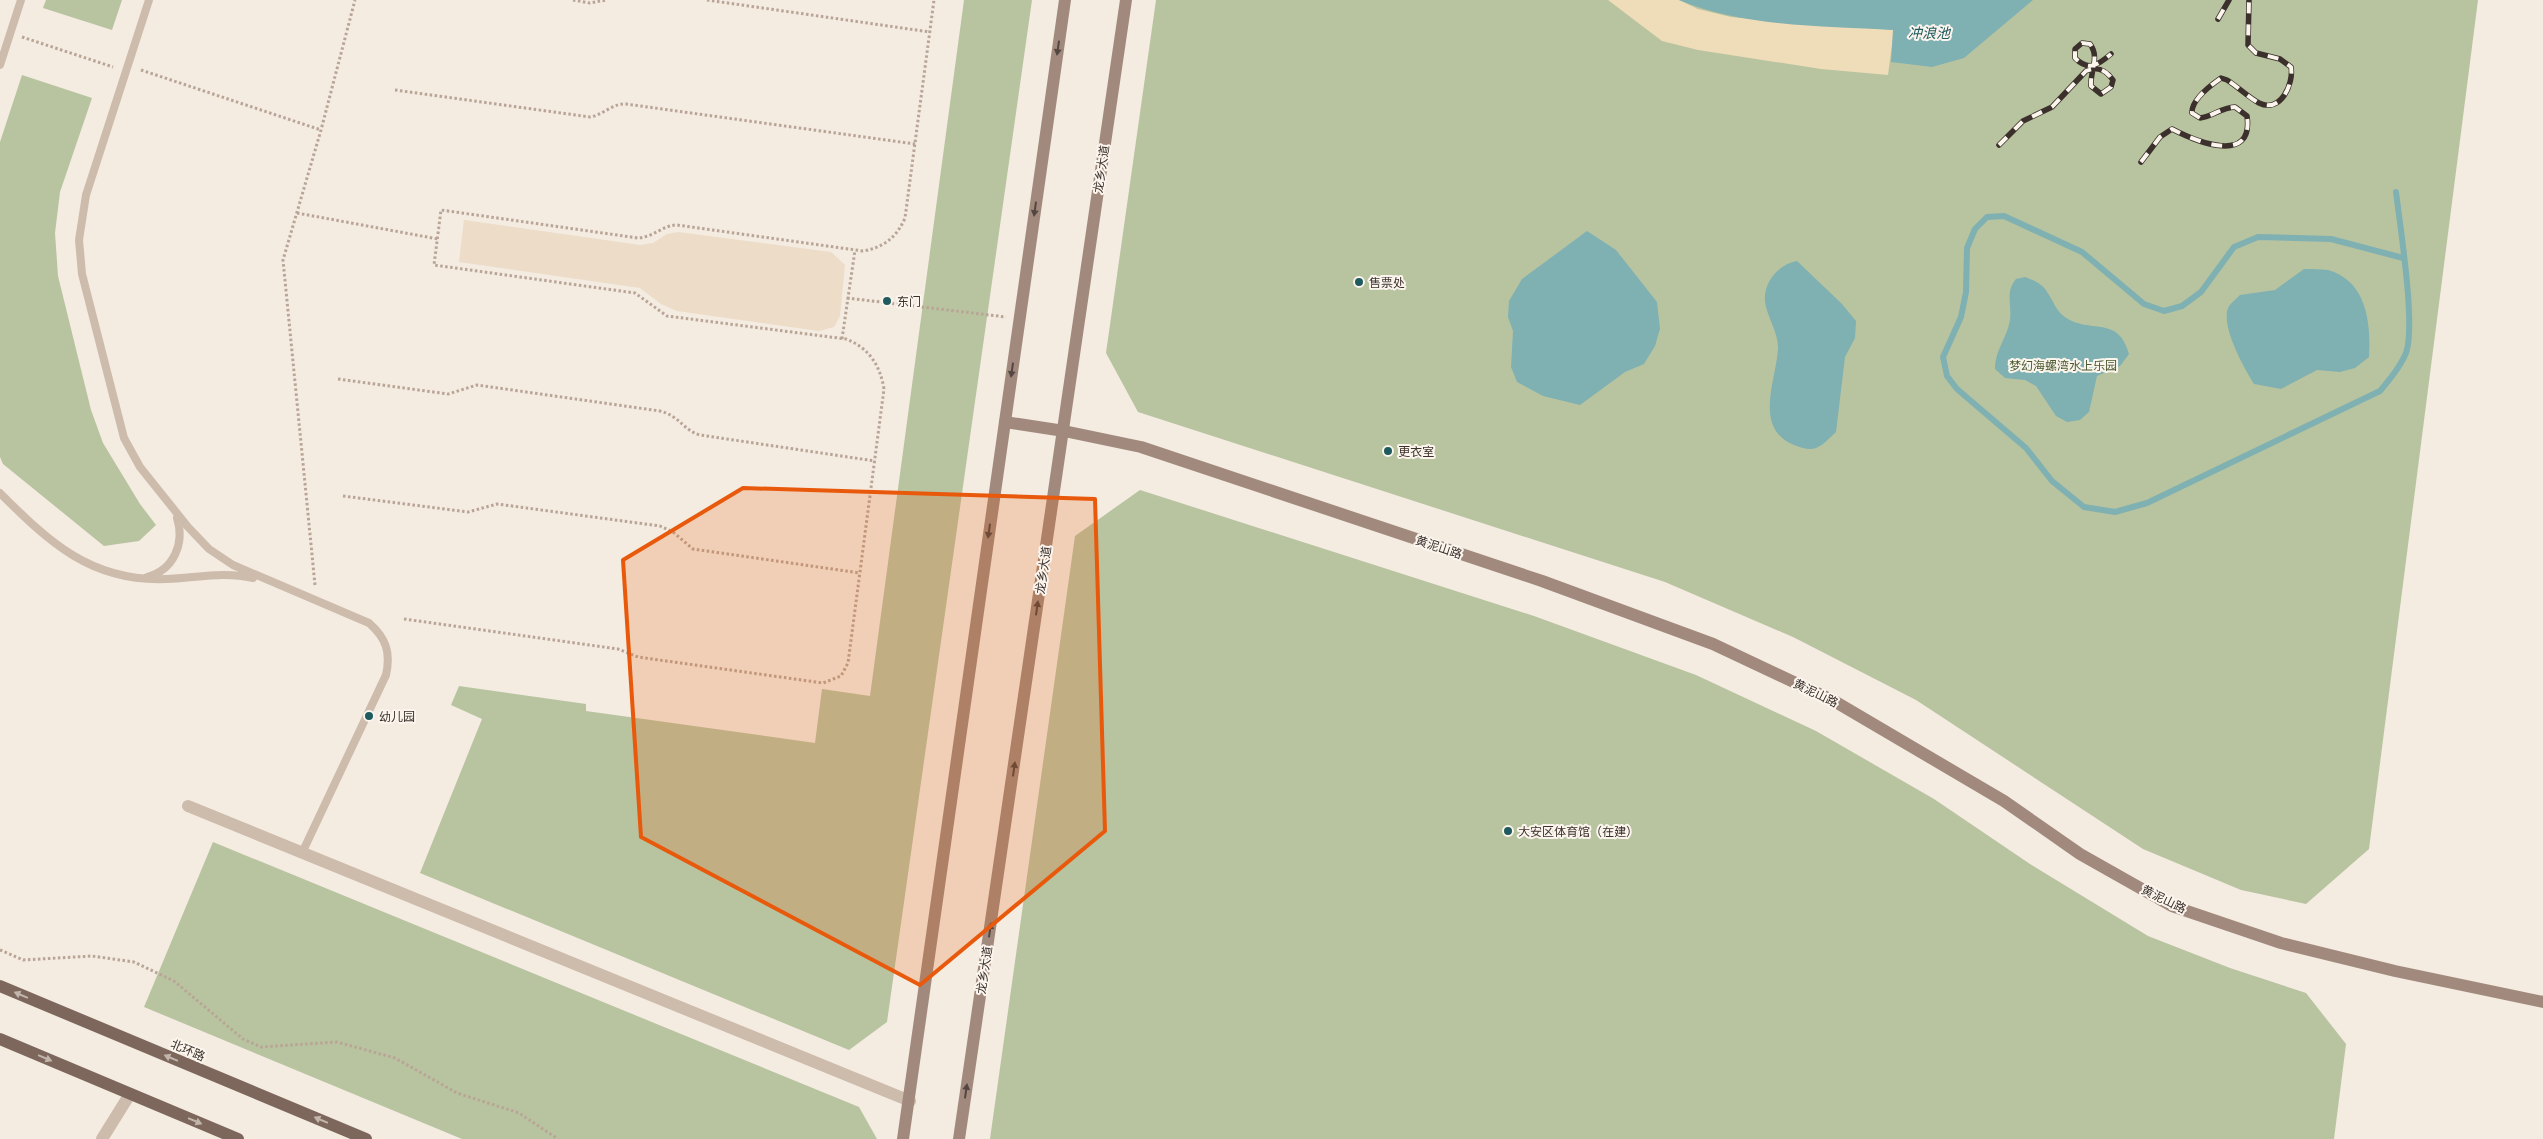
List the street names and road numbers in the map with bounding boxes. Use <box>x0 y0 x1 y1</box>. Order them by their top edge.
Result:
street label: 龙乡大道 <box>1090 144 1112 194</box>
street label: 黄泥山路 <box>1414 532 1464 562</box>
street label: 龙乡大道 <box>1032 545 1054 595</box>
street label: 黄泥山路 <box>1791 676 1841 710</box>
street label: 黄泥山路 <box>2139 882 2189 916</box>
street label: 龙乡大道 <box>973 945 995 995</box>
street label: 北环路 <box>168 1036 208 1064</box>

